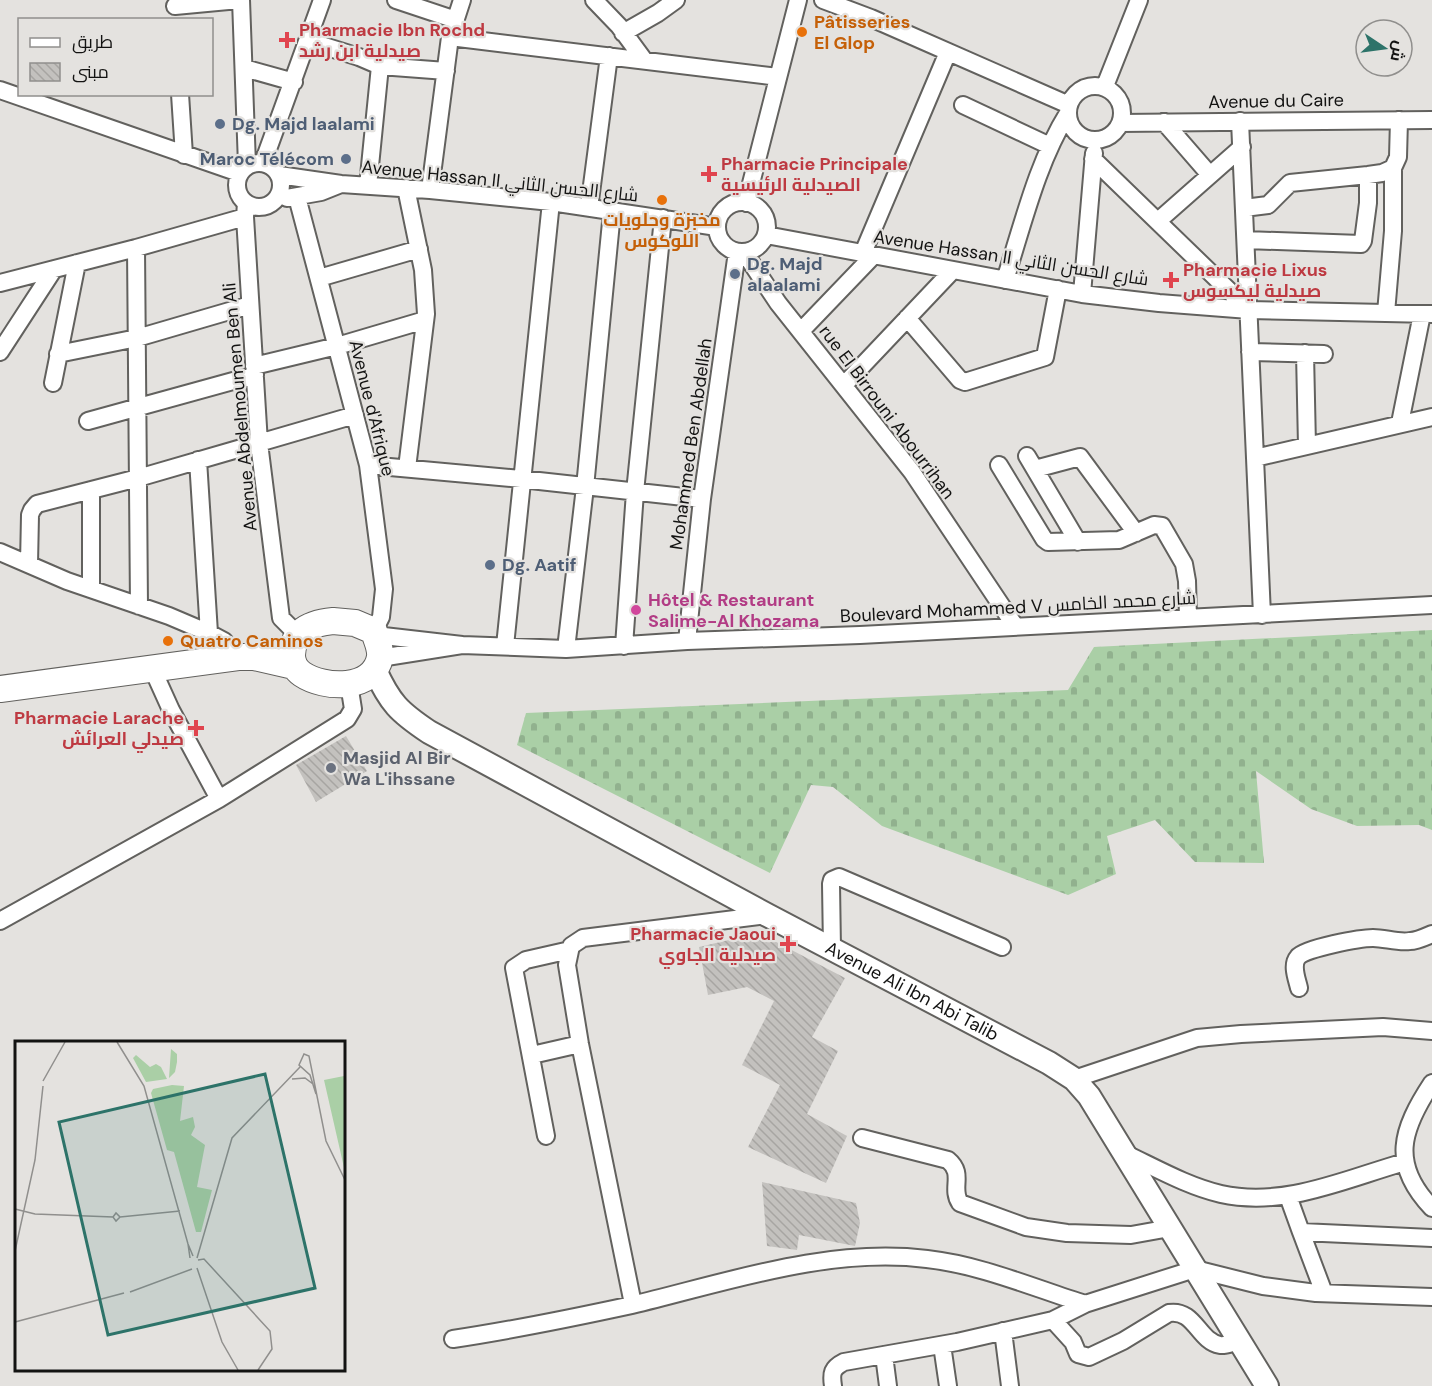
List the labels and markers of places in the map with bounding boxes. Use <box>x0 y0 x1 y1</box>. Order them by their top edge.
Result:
place label: Pâtisseries El Glop <box>814 10 910 55</box>
place label: Pharmacie Ibn Rochd صيدلية ابن رشد <box>299 18 485 63</box>
marker: Pâtisseries El Glop <box>795 25 809 39</box>
marker: Pharmacie Ibn Rochd صيدلية ابن رشد <box>280 33 294 47</box>
place label: Dg. Majd laalami <box>232 112 375 136</box>
marker: Dg. Majd laalami <box>213 117 227 131</box>
place label: Maroc Télécom <box>200 147 334 171</box>
marker: Maroc Télécom <box>339 152 353 166</box>
place label: Pharmacie Principale الصيدلية الرئيسية <box>721 152 908 197</box>
marker: Pharmacie Principale الصيدلية الرئيسية <box>702 167 716 181</box>
marker: مخبزة وحلويات اللوكوس <box>655 193 669 207</box>
place label: مخبزة وحلويات اللوكوس <box>603 208 721 253</box>
place label: Dg. Majd alaalami <box>747 252 822 297</box>
place label: Pharmacie Lixus صيدلية ليكسوس <box>1183 258 1327 303</box>
marker: Dg. Majd alaalami <box>728 267 742 281</box>
marker: Pharmacie Lixus صيدلية ليكسوس <box>1164 273 1178 287</box>
place label: Dg. Aatif <box>502 553 576 577</box>
marker: Dg. Aatif <box>483 558 497 572</box>
place label: Hôtel & Restaurant Salime-Al Khozama <box>648 588 819 633</box>
marker: Hôtel & Restaurant Salime-Al Khozama <box>629 603 643 617</box>
place label: Quatro Caminos <box>180 629 323 653</box>
marker: Quatro Caminos <box>161 634 175 648</box>
place label: Pharmacie Larache صيدلي العرائش <box>14 706 184 754</box>
marker: Pharmacie Larache صيدلي العرائش <box>189 721 203 735</box>
place label: Masjid Al Bir Wa L'ihssane <box>343 746 455 791</box>
marker: Masjid Al Bir Wa L'ihssane <box>324 761 338 775</box>
place label: Pharmacie Jaoui صيدلية الجاوي <box>630 922 776 969</box>
marker: Pharmacie Jaoui صيدلية الجاوي <box>781 937 795 951</box>

